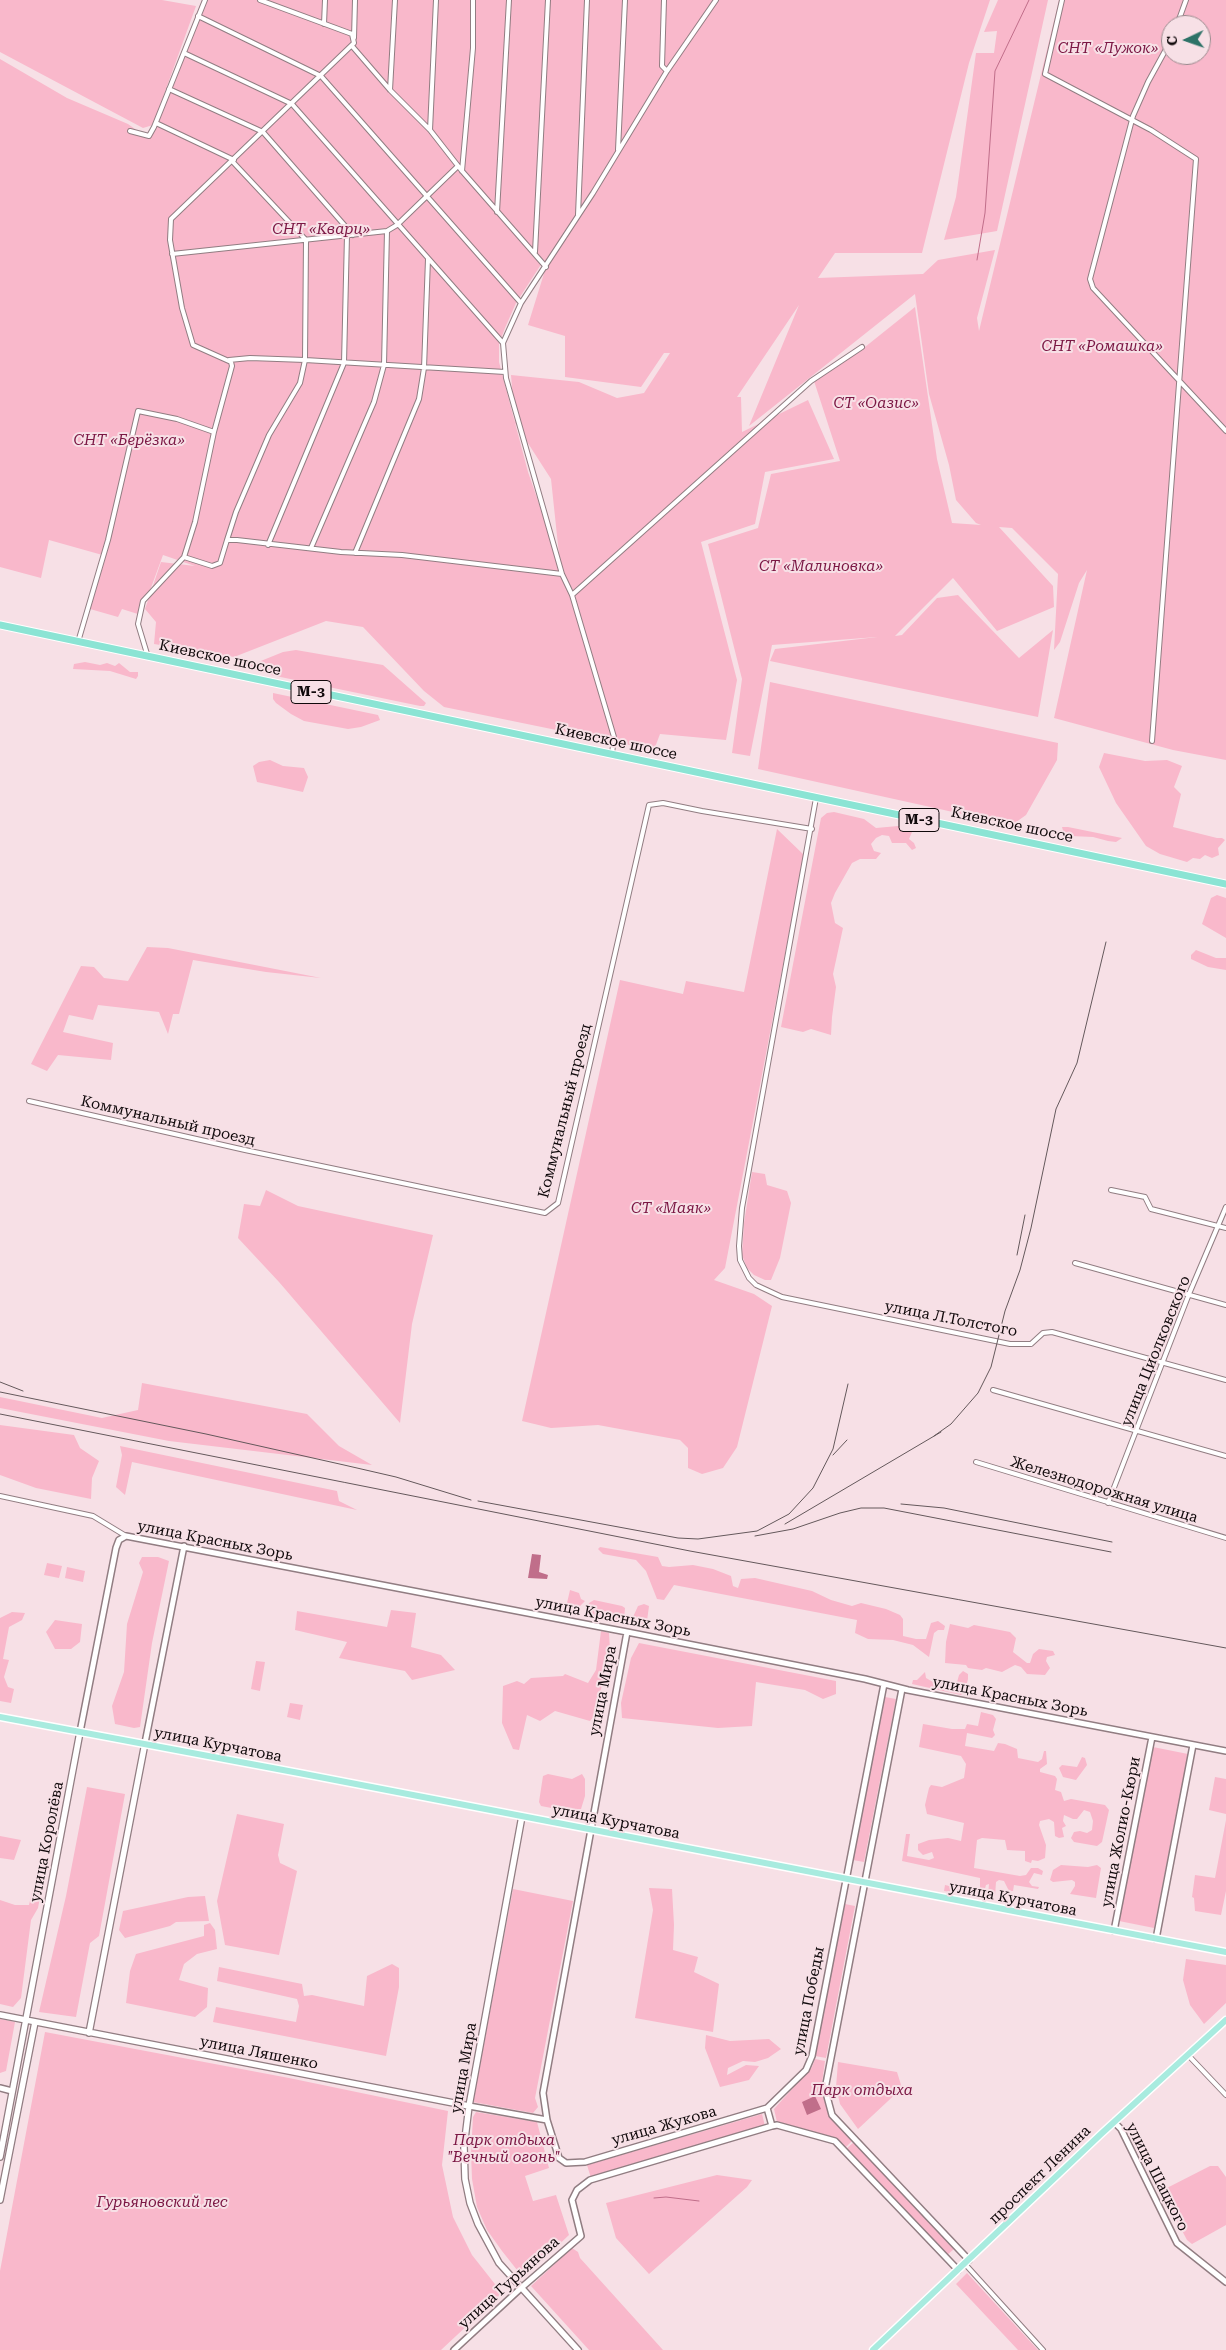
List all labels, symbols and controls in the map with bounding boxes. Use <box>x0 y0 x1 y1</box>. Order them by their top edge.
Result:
north arrow <box>1161 15 1211 65</box>
text: С <box>1164 35 1180 46</box>
park label: СНТ «Лужок» <box>1058 40 1158 58</box>
park label: СНТ «Кварц» <box>272 221 370 239</box>
park label: СНТ «Ромашка» <box>1041 338 1163 356</box>
park label: СТ «Оазис» <box>833 395 919 413</box>
park label: СНТ «Берёзка» <box>73 432 185 450</box>
park label: СТ «Малиновка» <box>759 558 883 576</box>
street label: Киевское шоссе <box>157 636 283 680</box>
road number: М-3 <box>291 680 331 704</box>
street label: Киевское шоссе <box>553 720 679 764</box>
street label: Киевское шоссе <box>949 803 1075 847</box>
road number: М-3 <box>899 808 939 832</box>
street label: Коммунальный проезд <box>535 1022 595 1200</box>
street label: Коммунальный проезд <box>79 1092 257 1150</box>
park label: СТ «Маяк» <box>631 1200 711 1218</box>
street label: улица Циолковского <box>1118 1273 1194 1429</box>
street label: улица Л.Толстого <box>883 1297 1019 1341</box>
street label: Железнодорожная улица <box>1008 1453 1200 1527</box>
street label: улица Красных Зорь <box>136 1517 294 1565</box>
street label: улица Красных Зорь <box>534 1593 692 1641</box>
street label: улица Мира <box>585 1644 621 1738</box>
street label: улица Красных Зорь <box>931 1673 1089 1721</box>
street label: улица Курчатова <box>153 1724 283 1766</box>
street label: улица Жолио-Кюри <box>1098 1755 1144 1909</box>
street label: улица Королёва <box>26 1780 68 1904</box>
street label: улица Курчатова <box>551 1801 681 1843</box>
street label: улица Курчатова <box>948 1878 1078 1920</box>
street label: улица Победы <box>790 1945 828 2057</box>
street label: улица Мира <box>447 2021 481 2115</box>
street label: улица Ляшенко <box>198 2033 320 2073</box>
park label: Парк отдыха <box>811 2082 913 2100</box>
street label: улица Жукова <box>610 2102 718 2150</box>
street label: улица Шацкого <box>1122 2120 1192 2234</box>
street label: проспект Ленина <box>986 2122 1094 2228</box>
park label: Парк отдыха "Вечный огонь" <box>448 2132 560 2167</box>
park label: Гурьяновский лес <box>96 2194 228 2212</box>
street label: улица Гурьянова <box>455 2233 563 2333</box>

